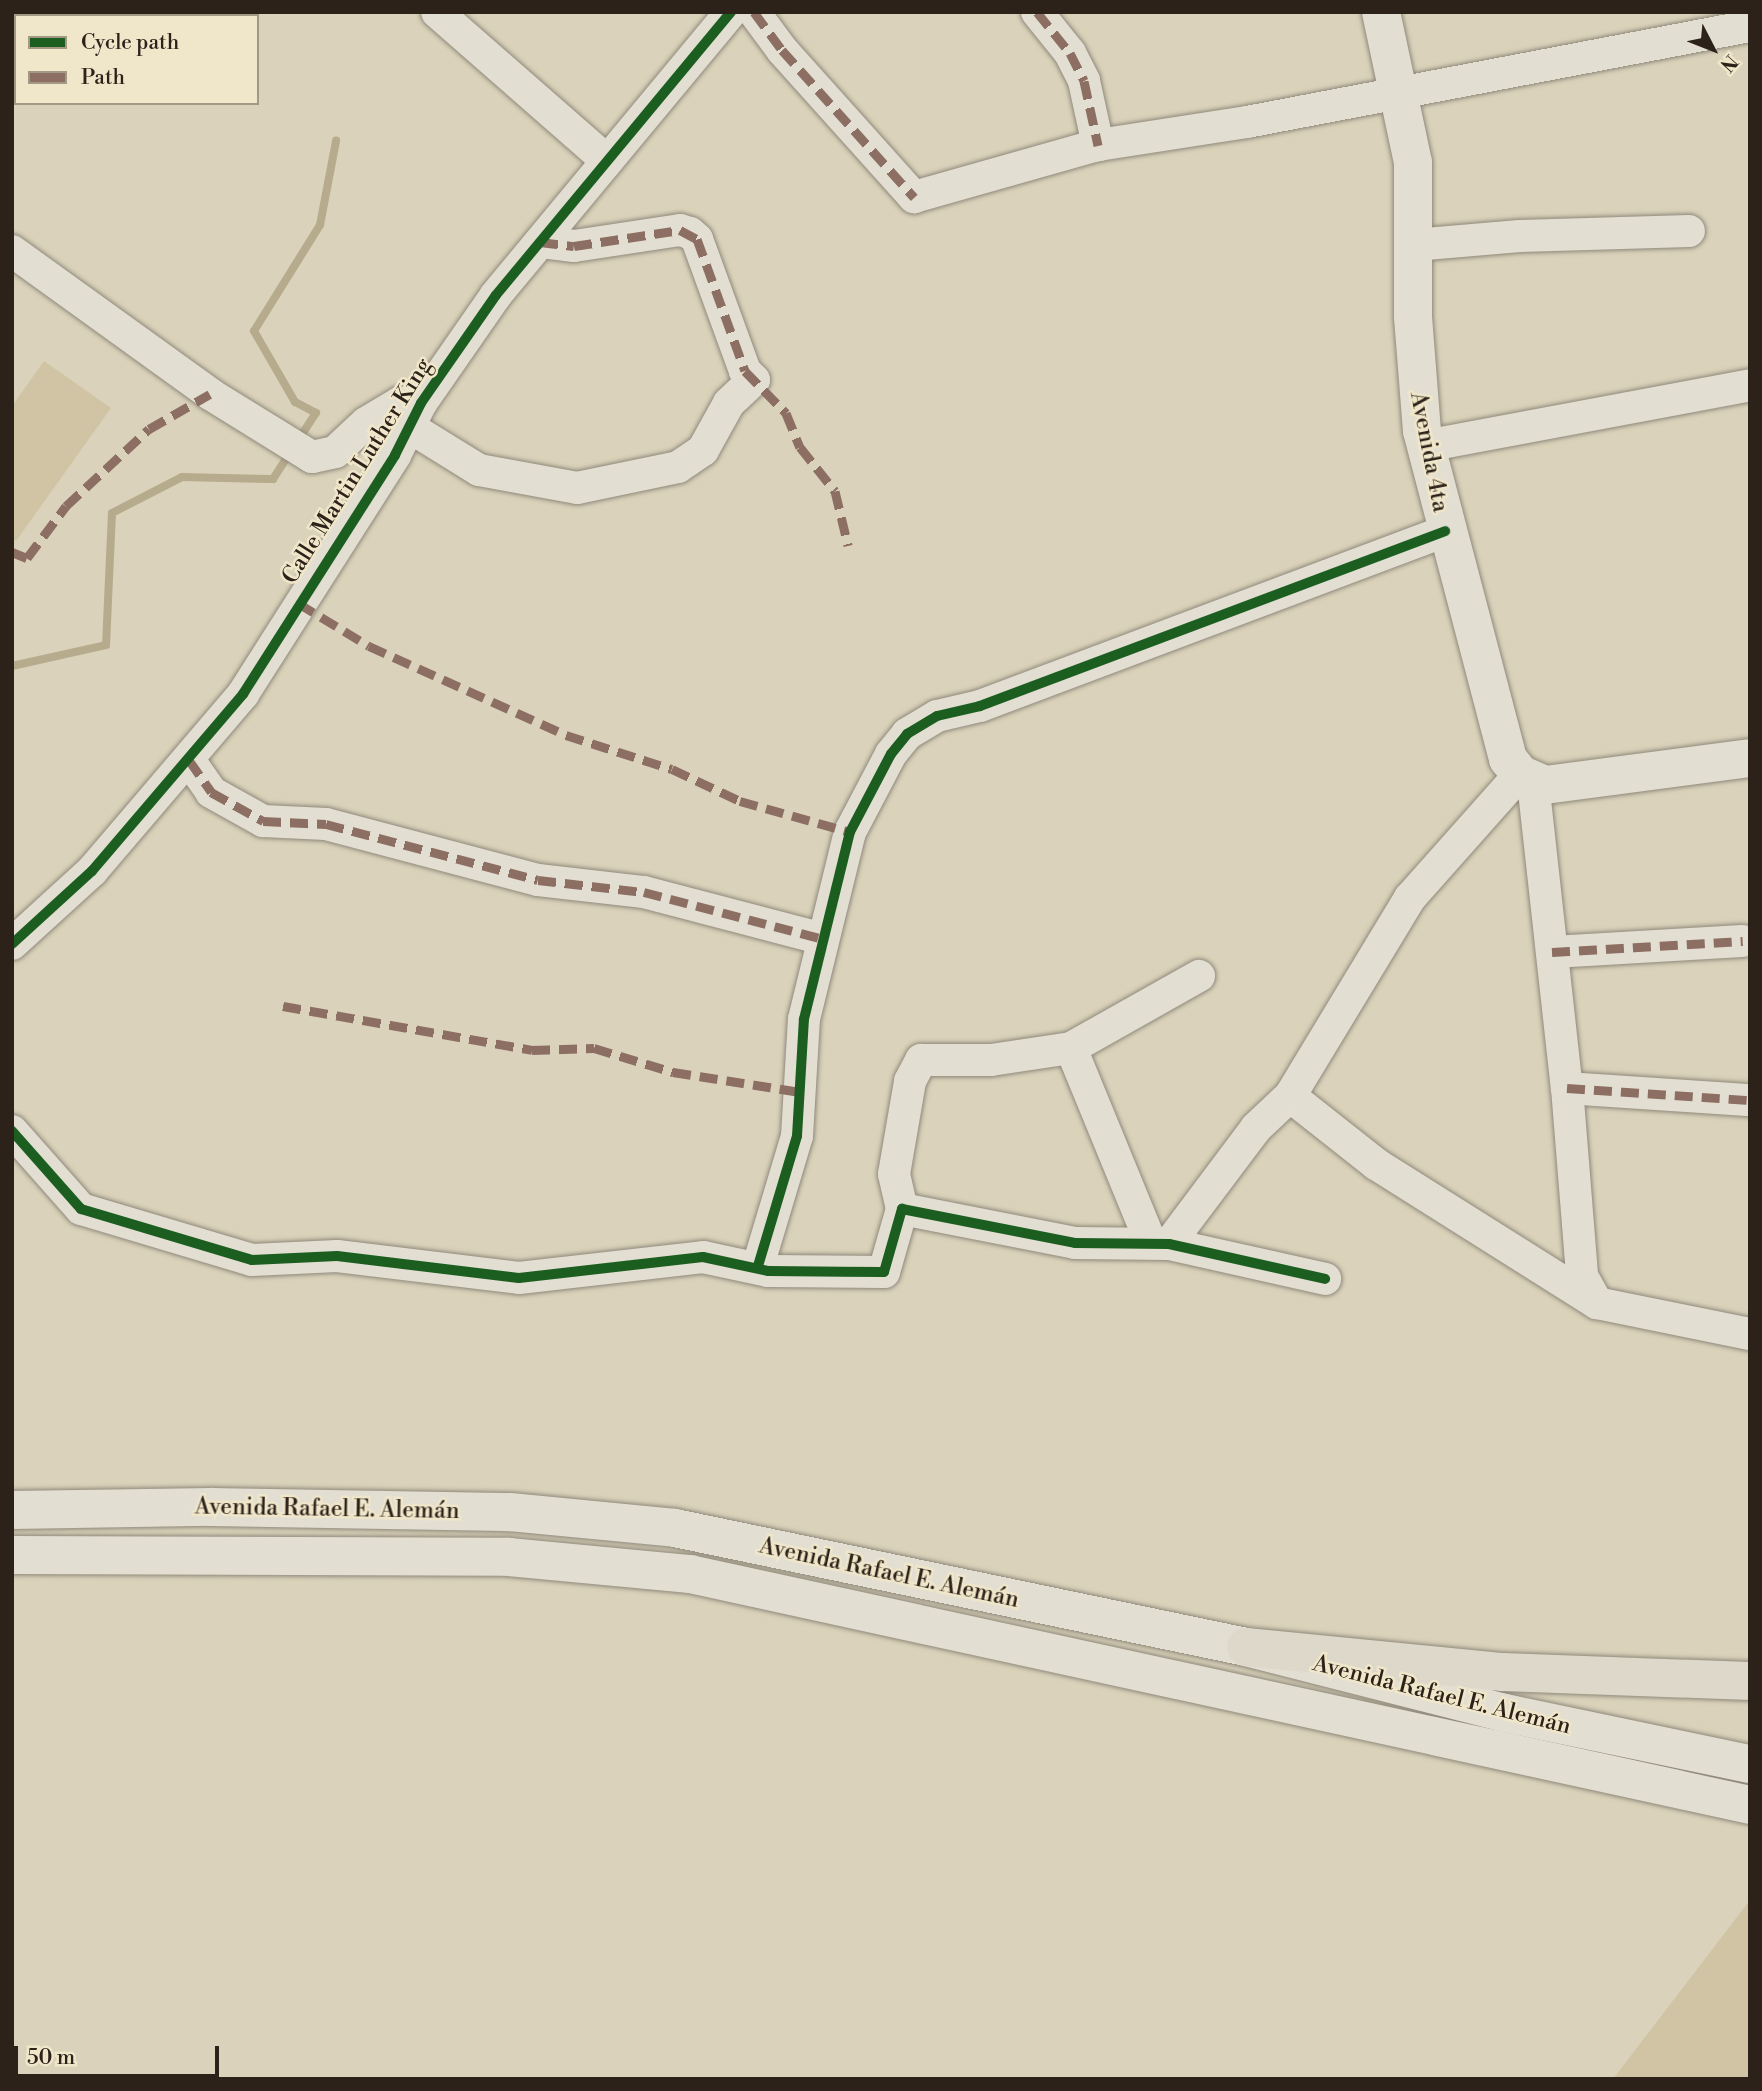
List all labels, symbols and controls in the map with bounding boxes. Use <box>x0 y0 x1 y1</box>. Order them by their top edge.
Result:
legend <box>14 14 259 105</box>
north arrow <box>1678 14 1748 84</box>
text: Cycle path <box>81 30 179 56</box>
text: N <box>1715 49 1743 77</box>
text: Path <box>81 65 125 91</box>
street label: Calle Martin Luther King <box>276 353 438 589</box>
street label: Avenida 4ta <box>1404 390 1454 514</box>
street label: Avenida Rafael E. Alemán <box>194 1493 460 1525</box>
street label: Avenida Rafael E. Alemán <box>757 1532 1021 1614</box>
street label: Avenida Rafael E. Alemán <box>1310 1650 1574 1740</box>
scale bar <box>18 2032 222 2076</box>
text: 50 m <box>27 2045 75 2071</box>

